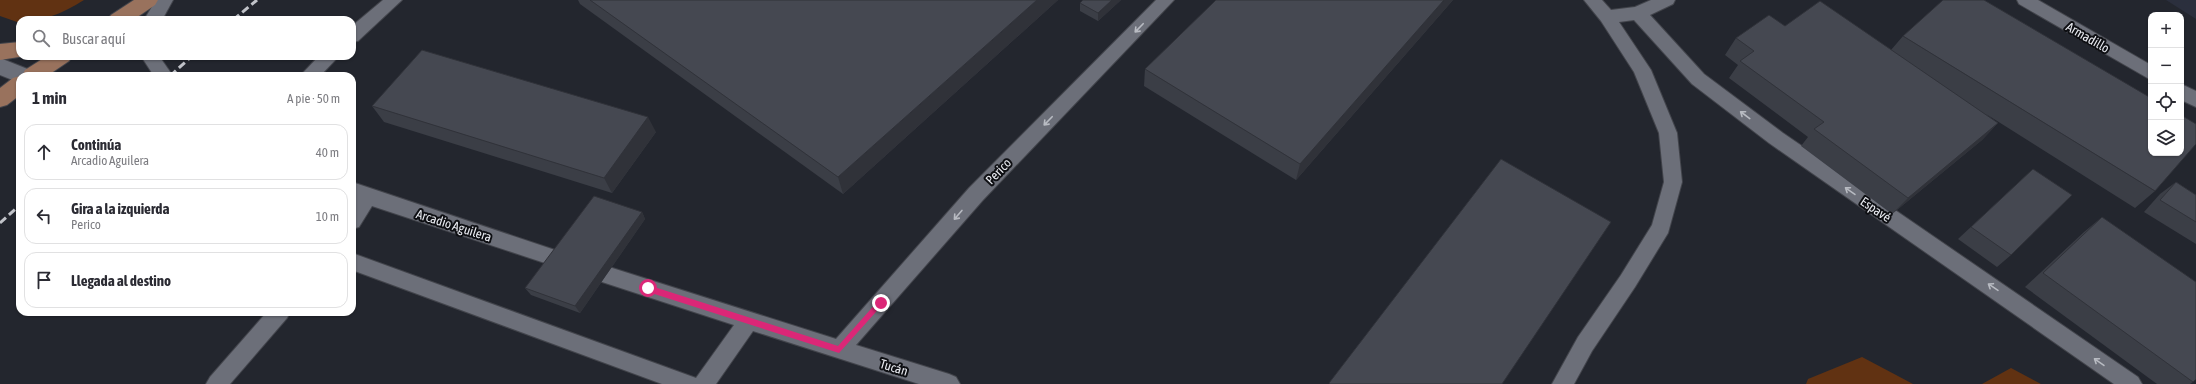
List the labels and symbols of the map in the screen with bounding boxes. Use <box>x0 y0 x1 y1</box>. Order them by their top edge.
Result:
street label: Armadillo <box>2063 19 2112 56</box>
one-way arrow <box>1134 23 1144 33</box>
one-way arrow <box>1740 110 1751 119</box>
one-way arrow <box>1043 116 1053 126</box>
street label: Perico <box>983 155 1014 187</box>
one-way arrow <box>1845 187 1856 195</box>
street label: Espavé <box>1858 194 1894 225</box>
street label: Arcadio Aguilera <box>414 206 493 245</box>
one-way arrow <box>954 209 963 219</box>
route start <box>639 279 657 297</box>
one-way arrow <box>1988 283 1999 291</box>
route end <box>872 294 890 312</box>
street label: Tucán <box>878 356 910 379</box>
one-way arrow <box>2094 357 2105 366</box>

